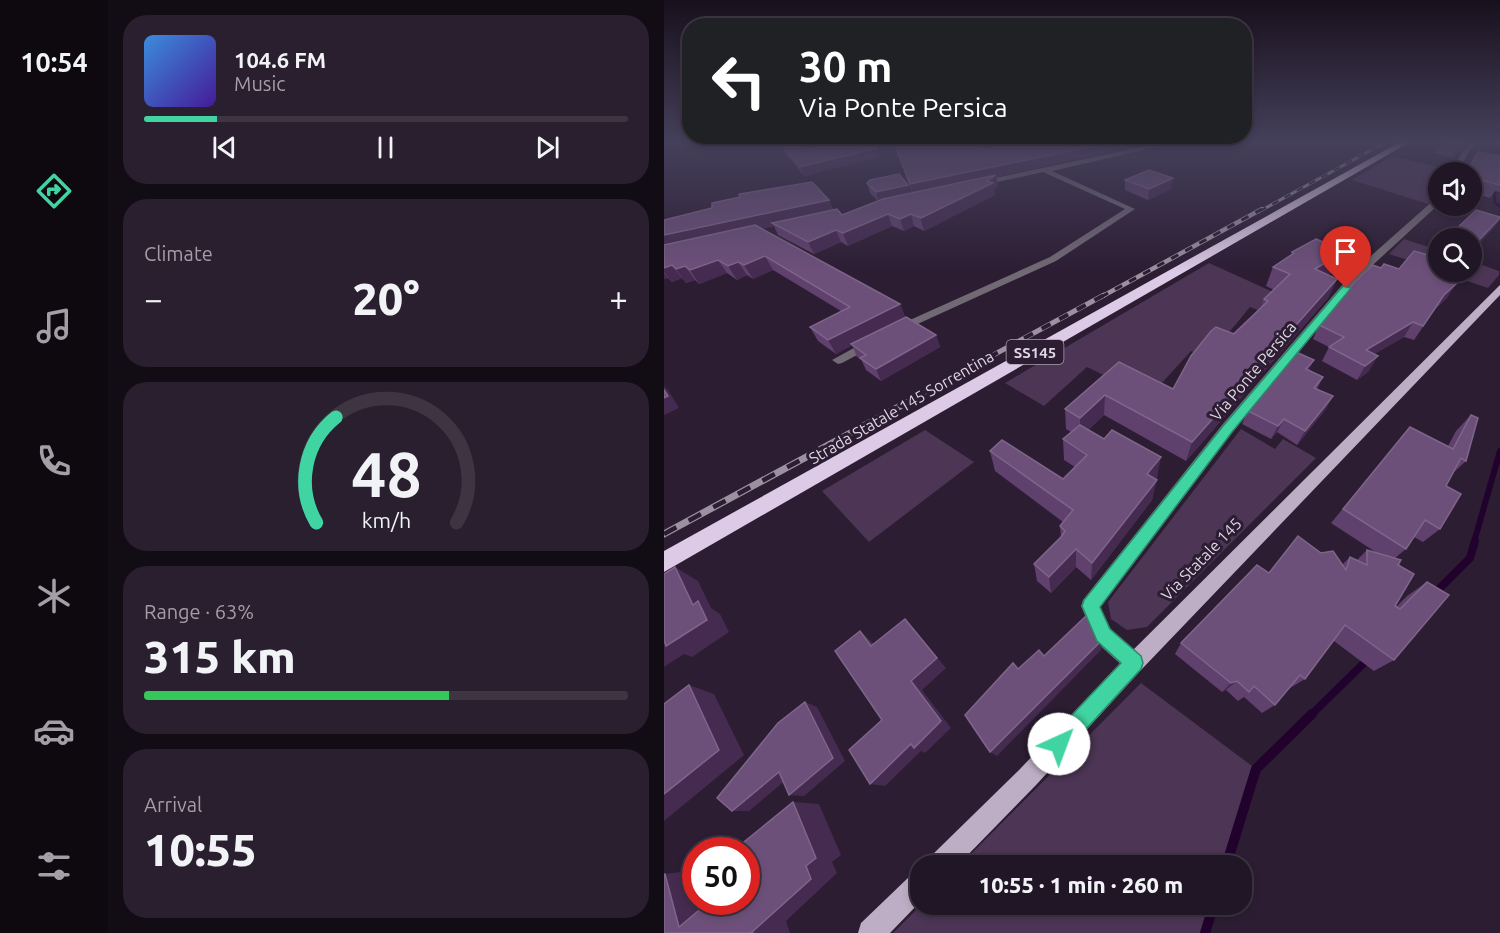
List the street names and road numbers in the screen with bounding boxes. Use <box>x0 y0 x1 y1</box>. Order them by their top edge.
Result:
street label: Via Ponte Persica <box>1206 318 1300 424</box>
road number: SS145 <box>1006 340 1064 364</box>
street label: Strada Statale 145 Sorrentina <box>805 347 997 467</box>
street label: Via Statale 145 <box>1157 514 1245 604</box>

